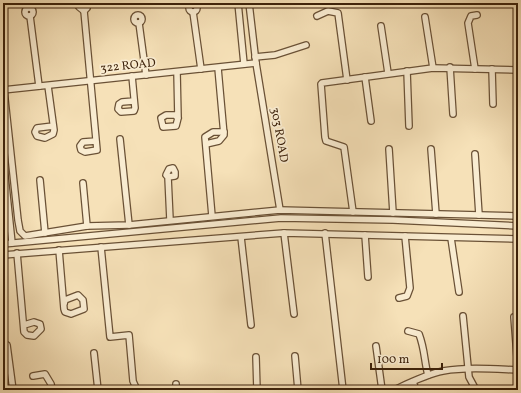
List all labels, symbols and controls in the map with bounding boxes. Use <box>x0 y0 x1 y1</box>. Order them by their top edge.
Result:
street label: 322 ROAD <box>100 55 157 77</box>
street label: 303 ROAD <box>266 106 292 164</box>
scale bar <box>371 345 442 371</box>
text: 100 m <box>377 352 410 368</box>

